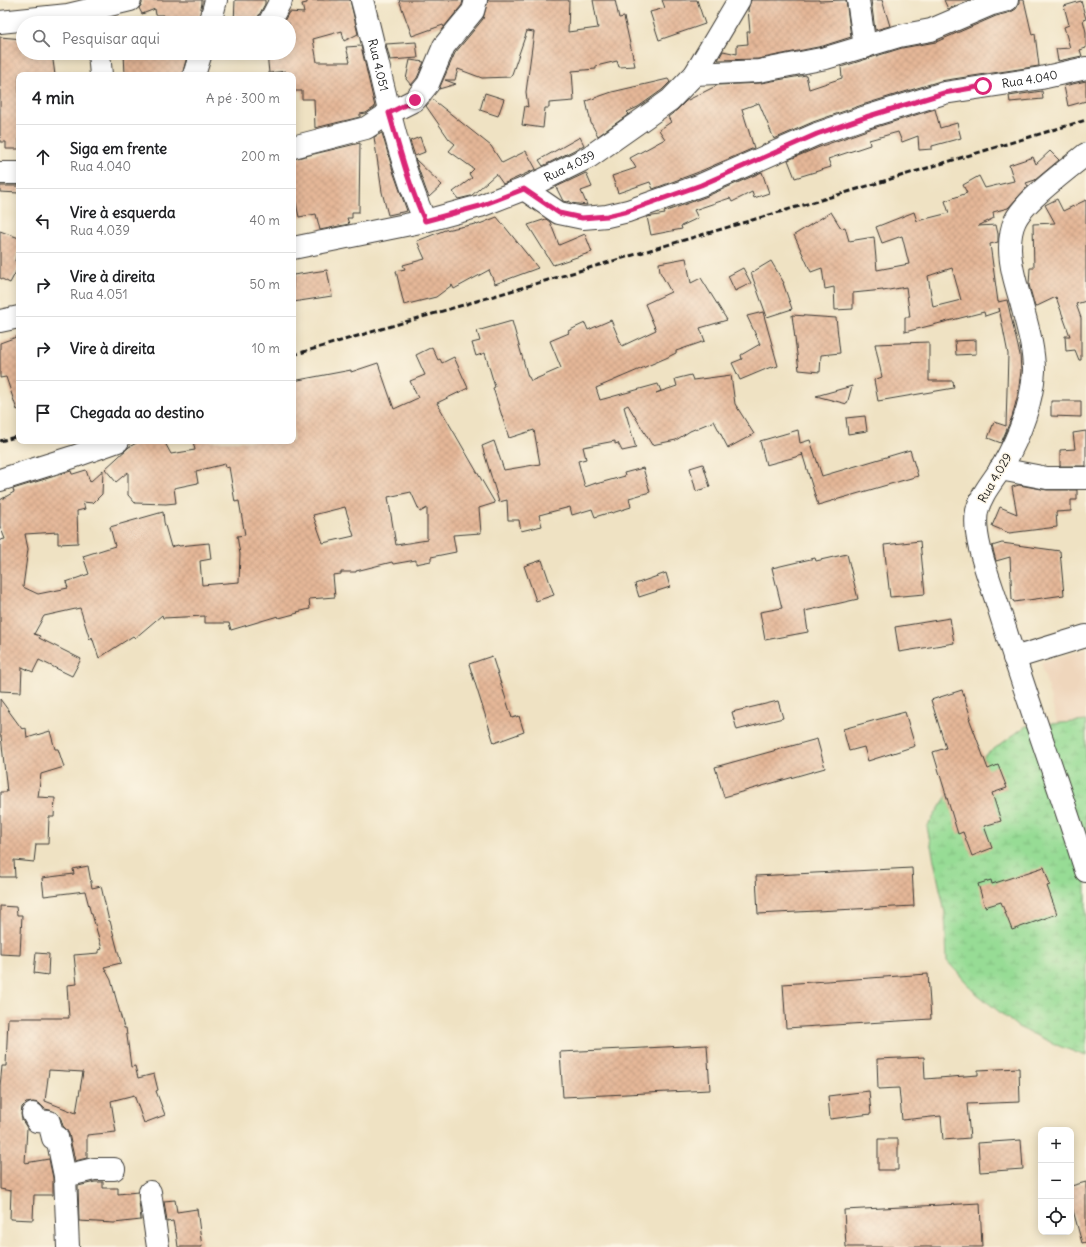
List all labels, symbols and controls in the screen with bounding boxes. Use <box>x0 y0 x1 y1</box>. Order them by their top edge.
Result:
search box <box>16 16 296 60</box>
icon: search <box>30 27 52 49</box>
text: Pesquisar aqui <box>62 29 160 48</box>
street label: Rua 4.051 <box>365 37 392 93</box>
street label: Rua 4.040 <box>1001 67 1059 91</box>
route start <box>974 77 992 95</box>
text: 4 min <box>32 87 74 109</box>
text: A pé · 300 m <box>206 90 280 107</box>
route end <box>406 91 424 109</box>
text: Siga em frente <box>70 139 167 158</box>
icon: ahead <box>32 146 54 168</box>
street label: Rua 4.039 <box>541 147 598 185</box>
text: 200 m <box>241 148 280 165</box>
text: Rua 4.040 <box>70 158 131 175</box>
text: Vire à esquerda <box>70 203 176 222</box>
icon: left <box>32 210 54 232</box>
text: 40 m <box>249 212 280 229</box>
text: Rua 4.039 <box>70 222 130 239</box>
text: Vire à direita <box>70 267 155 286</box>
icon: right <box>32 274 54 296</box>
text: 50 m <box>249 276 280 293</box>
text: Rua 4.051 <box>70 286 128 303</box>
icon: right <box>32 338 54 360</box>
text: Vire à direita <box>70 339 155 358</box>
text: 10 m <box>252 340 280 357</box>
icon: arrive <box>32 402 54 424</box>
text: Chegada ao destino <box>70 403 204 422</box>
street label: Rua 4.029 <box>974 450 1015 505</box>
map controls <box>1038 1127 1074 1235</box>
button: + <box>1038 1127 1074 1163</box>
button: − <box>1038 1163 1074 1199</box>
button: locate <box>1038 1199 1074 1235</box>

